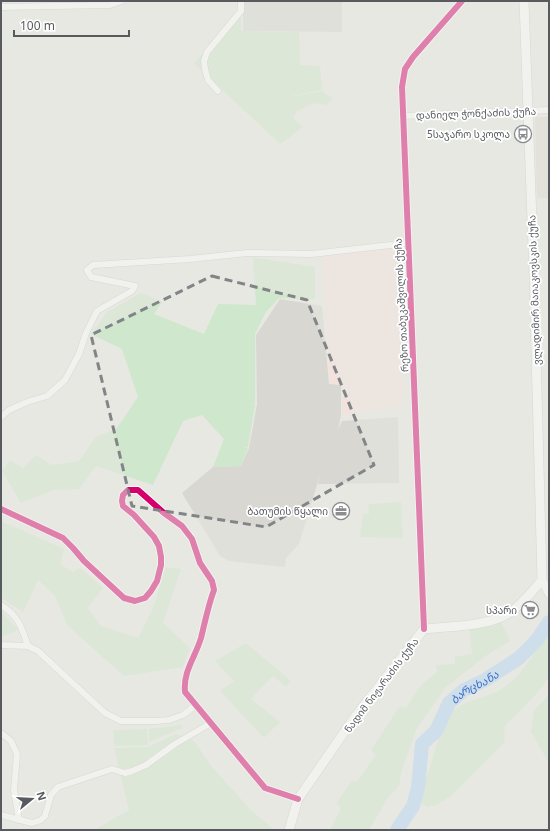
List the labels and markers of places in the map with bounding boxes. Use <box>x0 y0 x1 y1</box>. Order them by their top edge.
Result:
bus stop icon: 5საჯარო სკოლა <box>513 124 533 144</box>
place label: 5საჯარო სკოლა <box>427 127 510 141</box>
office icon: ბათუმის წყალი <box>331 501 351 521</box>
place label: ბათუმის წყალი <box>247 504 328 518</box>
supermarket icon: სპარი <box>520 600 540 620</box>
place label: სპარი <box>486 603 517 617</box>

